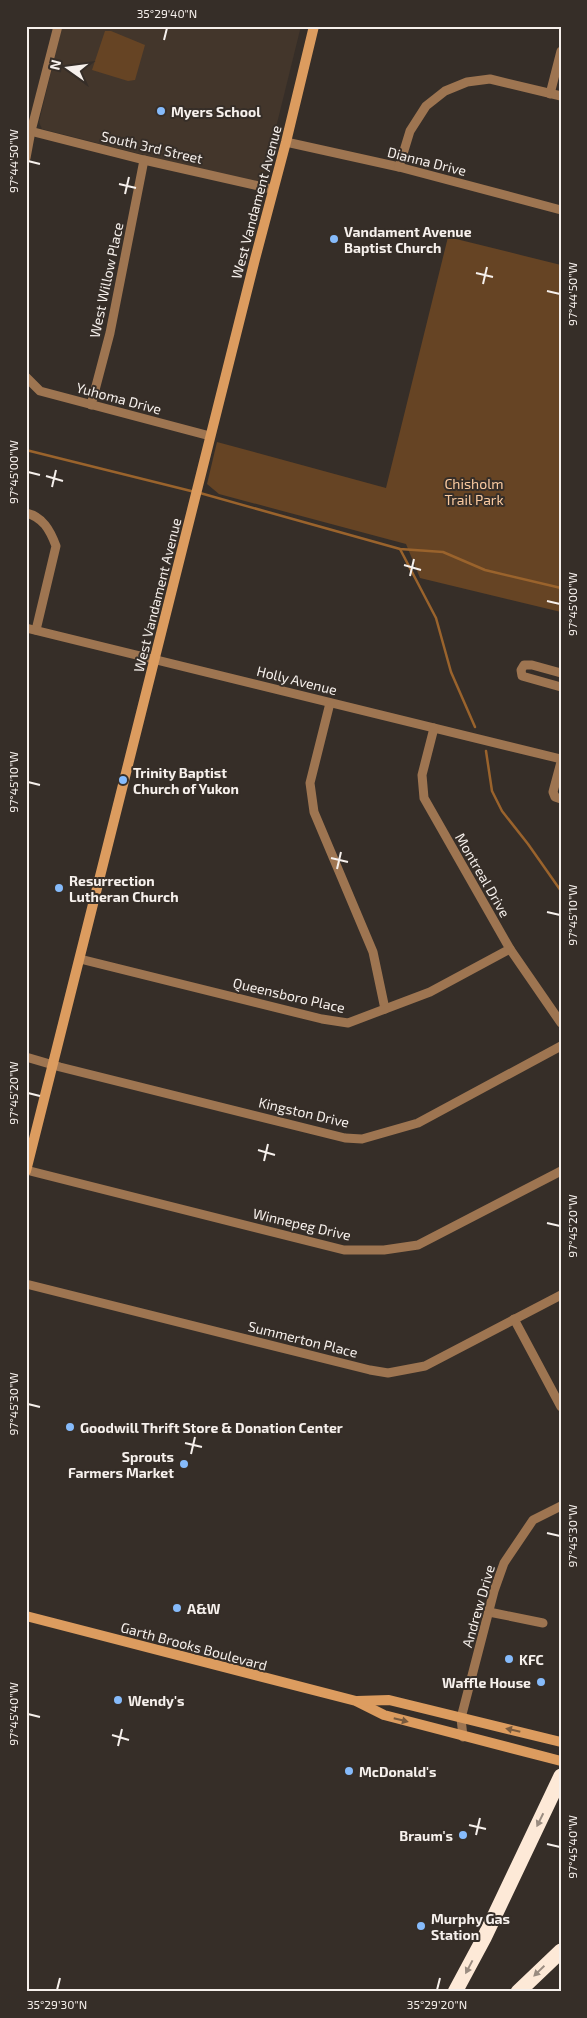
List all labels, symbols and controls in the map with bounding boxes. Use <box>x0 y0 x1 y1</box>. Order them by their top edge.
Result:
text: 35°29'40"N <box>137 6 197 20</box>
north arrow <box>42 42 92 92</box>
text: N <box>45 58 64 72</box>
place label: Myers School <box>171 103 261 120</box>
marker: Myers School <box>155 105 167 117</box>
street label: West Vandament Avenue <box>227 123 285 281</box>
street label: South 3rd Street <box>100 127 204 167</box>
text: 97°44'50"W <box>6 129 20 193</box>
street label: Dianna Drive <box>386 143 468 179</box>
street label: West Willow Place <box>85 221 127 339</box>
place label: Vandament Avenue Baptist Church <box>344 223 472 256</box>
marker: Vandament Avenue Baptist Church <box>328 233 340 245</box>
text: 97°44'50"W <box>565 262 579 326</box>
street label: Yuhoma Drive <box>75 378 163 418</box>
text: 97°45'00"W <box>6 440 20 504</box>
park label: Chisholm Trail Park <box>444 475 504 508</box>
street label: West Vandament Avenue <box>130 516 184 674</box>
text: 97°45'00"W <box>565 572 579 636</box>
street label: Holly Avenue <box>255 662 339 698</box>
text: 97°45'10"W <box>6 751 20 813</box>
place label: Trinity Baptist Church of Yukon <box>133 764 239 797</box>
marker: Trinity Baptist Church of Yukon <box>117 774 129 786</box>
street label: Montreal Drive <box>452 830 514 920</box>
place label: Resurrection Lutheran Church <box>69 872 179 905</box>
marker: Resurrection Lutheran Church <box>53 882 65 894</box>
text: 97°45'10"W <box>565 884 579 946</box>
street label: Queensboro Place <box>231 974 347 1016</box>
text: 97°45'20"W <box>6 1061 20 1125</box>
street label: Kingston Drive <box>257 1093 351 1131</box>
text: 97°45'20"W <box>565 1194 579 1258</box>
street label: Winnepeg Drive <box>251 1204 353 1244</box>
street label: Summerton Place <box>246 1317 360 1361</box>
text: 97°45'30"W <box>6 1372 20 1436</box>
place label: Goodwill Thrift Store & Donation Center <box>80 1419 343 1436</box>
marker: Goodwill Thrift Store & Donation Center <box>64 1421 76 1433</box>
place label: Sprouts Farmers Market <box>68 1448 174 1481</box>
marker: Sprouts Farmers Market <box>178 1458 190 1470</box>
text: 97°45'30"W <box>565 1504 579 1568</box>
street label: Andrew Drive <box>458 1563 498 1649</box>
place label: A&W <box>187 1600 221 1617</box>
marker: A&W <box>171 1602 183 1614</box>
street label: Garth Brooks Boulevard <box>119 1618 269 1674</box>
place label: KFC <box>519 1651 544 1668</box>
marker: KFC <box>503 1653 515 1665</box>
place label: Waffle House <box>442 1674 531 1691</box>
marker: Waffle House <box>535 1676 547 1688</box>
text: 97°45'40"W <box>6 1682 20 1746</box>
place label: Wendy's <box>128 1692 184 1709</box>
marker: Wendy's <box>112 1694 124 1706</box>
one-way arrow <box>393 1716 408 1724</box>
one-way arrow <box>506 1726 521 1734</box>
place label: McDonald's <box>359 1763 437 1780</box>
marker: McDonald's <box>343 1765 355 1777</box>
one-way arrow <box>536 1813 544 1828</box>
text: 97°45'40"W <box>565 1815 579 1879</box>
place label: Braum's <box>399 1827 453 1844</box>
marker: Braum's <box>457 1829 469 1841</box>
place label: Murphy Gas Station <box>431 1910 510 1943</box>
marker: Murphy Gas Station <box>415 1920 427 1932</box>
one-way arrow <box>465 1959 473 1974</box>
one-way arrow <box>534 1965 546 1977</box>
text: 35°29'30"N <box>27 1997 87 2011</box>
text: 35°29'20"N <box>407 1997 467 2011</box>

